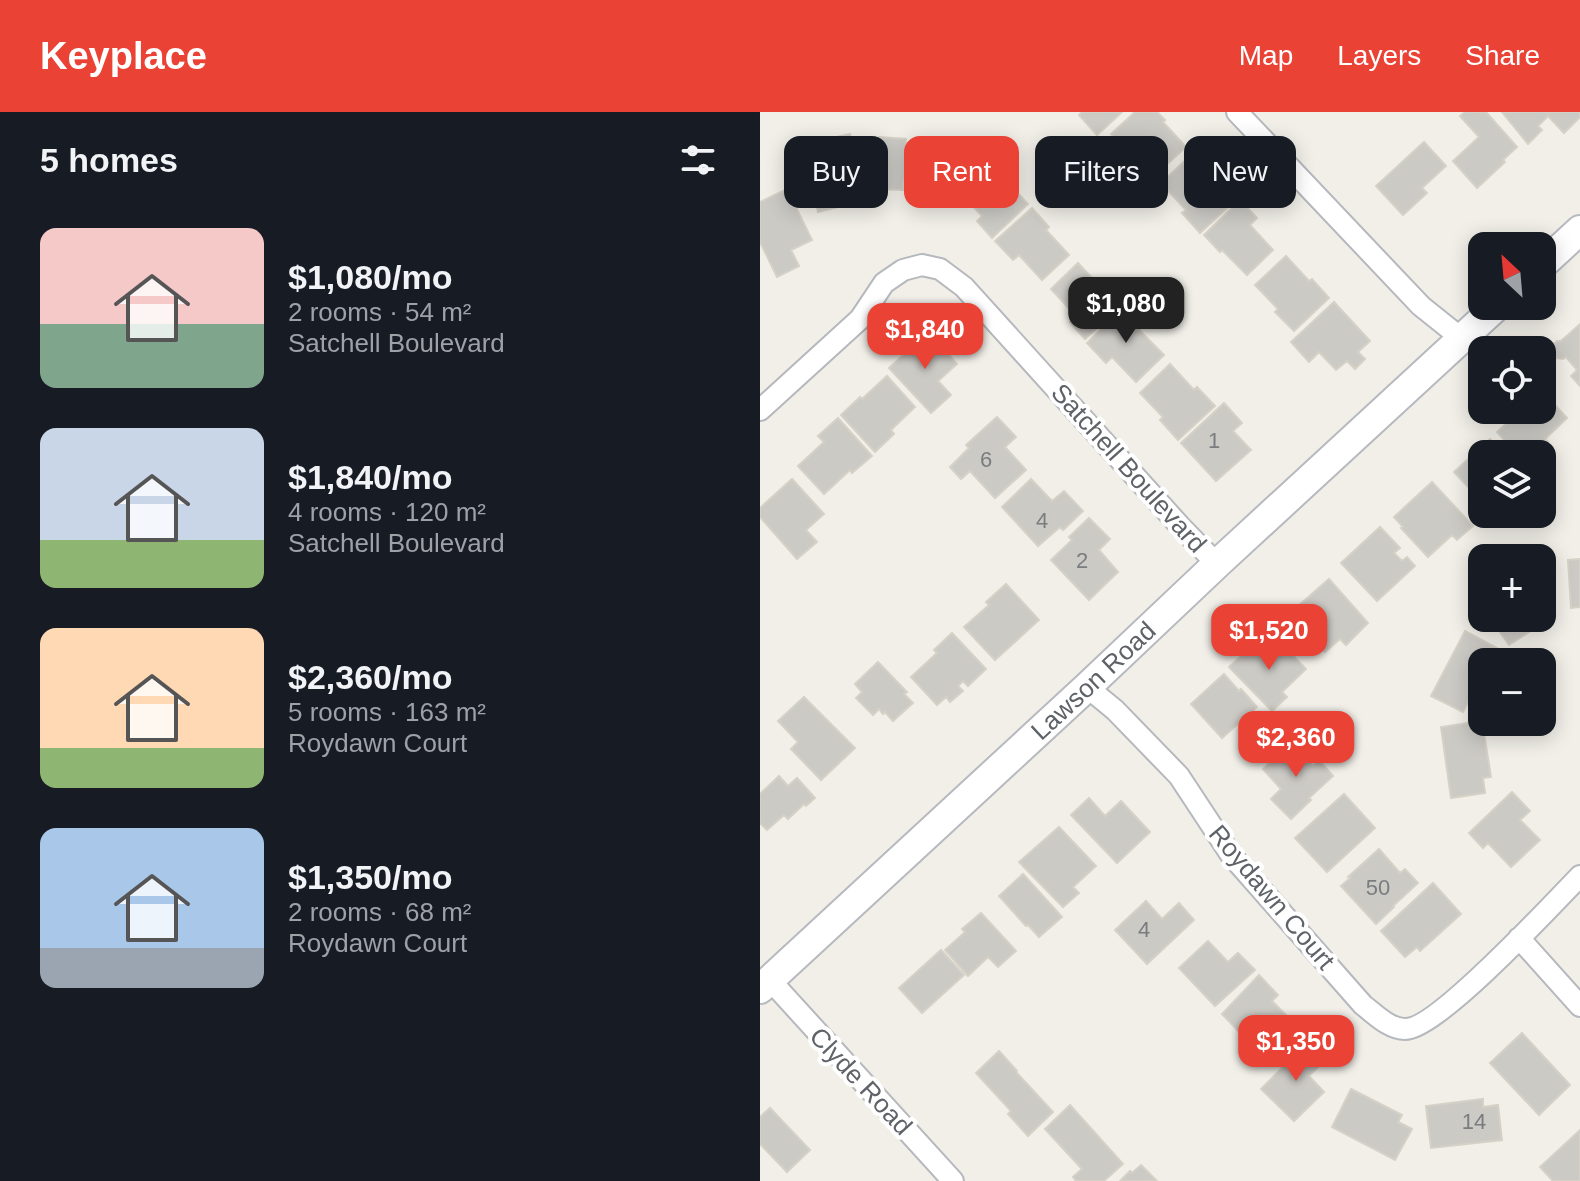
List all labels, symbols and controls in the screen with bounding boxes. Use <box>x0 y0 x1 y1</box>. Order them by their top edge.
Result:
text: Keyplace <box>40 35 207 77</box>
text: Map <box>1239 40 1293 71</box>
text: Layers <box>1337 40 1421 71</box>
text: Share <box>1465 40 1540 71</box>
chip: Buy <box>784 136 888 208</box>
chip: Rent <box>904 136 1019 208</box>
chip: Filters <box>1035 136 1168 208</box>
chip: New <box>1184 136 1296 208</box>
icon: filters <box>676 138 720 182</box>
text: 5 homes <box>40 141 178 179</box>
north arrow <box>1468 232 1556 320</box>
map controls <box>1468 232 1556 736</box>
text: $1,080/mo <box>288 258 452 296</box>
icon: home <box>104 260 200 356</box>
pin: $1,080 <box>1061 277 1191 345</box>
text: $1,080 <box>1086 288 1166 318</box>
text: 2 rooms · 54 m² <box>288 297 472 327</box>
pin: $1,840 <box>860 303 990 371</box>
text: $1,840 <box>885 314 965 344</box>
text: Satchell Boulevard <box>288 328 505 358</box>
button: locate <box>1468 336 1556 424</box>
street label: Satchell Boulevard <box>1045 377 1213 559</box>
house number: 1 <box>1208 428 1220 453</box>
button: layers <box>1468 440 1556 528</box>
house number: 6 <box>980 447 992 472</box>
text: $1,840/mo <box>288 458 452 496</box>
icon: home <box>104 460 200 556</box>
text: 4 rooms · 120 m² <box>288 497 486 527</box>
house number: 4 <box>1036 508 1048 533</box>
text: Satchell Boulevard <box>288 528 505 558</box>
button: + <box>1468 544 1556 632</box>
house number: 2 <box>1076 548 1088 573</box>
pin: $1,520 <box>1204 604 1334 672</box>
street label: Lawson Road <box>1025 615 1162 746</box>
text: $1,520 <box>1229 615 1309 645</box>
button: − <box>1468 648 1556 736</box>
text: $2,360/mo <box>288 658 452 696</box>
icon: home <box>104 660 200 756</box>
text: 5 rooms · 163 m² <box>288 697 486 727</box>
pin: $2,360 <box>1231 711 1361 779</box>
text: $2,360 <box>1256 722 1336 752</box>
text: Roydawn Court <box>288 728 467 758</box>
street label: Roydawn Court <box>1203 819 1342 976</box>
text: $1,350/mo <box>288 858 452 896</box>
icon: home <box>104 860 200 956</box>
house number: 50 <box>1366 875 1390 900</box>
text: 2 rooms · 68 m² <box>288 897 472 927</box>
house number: 4 <box>1138 917 1150 942</box>
text: Roydawn Court <box>288 928 467 958</box>
pin: $1,350 <box>1231 1015 1361 1083</box>
street label: Clyde Road <box>804 1021 918 1141</box>
text: $1,350 <box>1256 1026 1336 1056</box>
house number: 14 <box>1462 1109 1486 1134</box>

